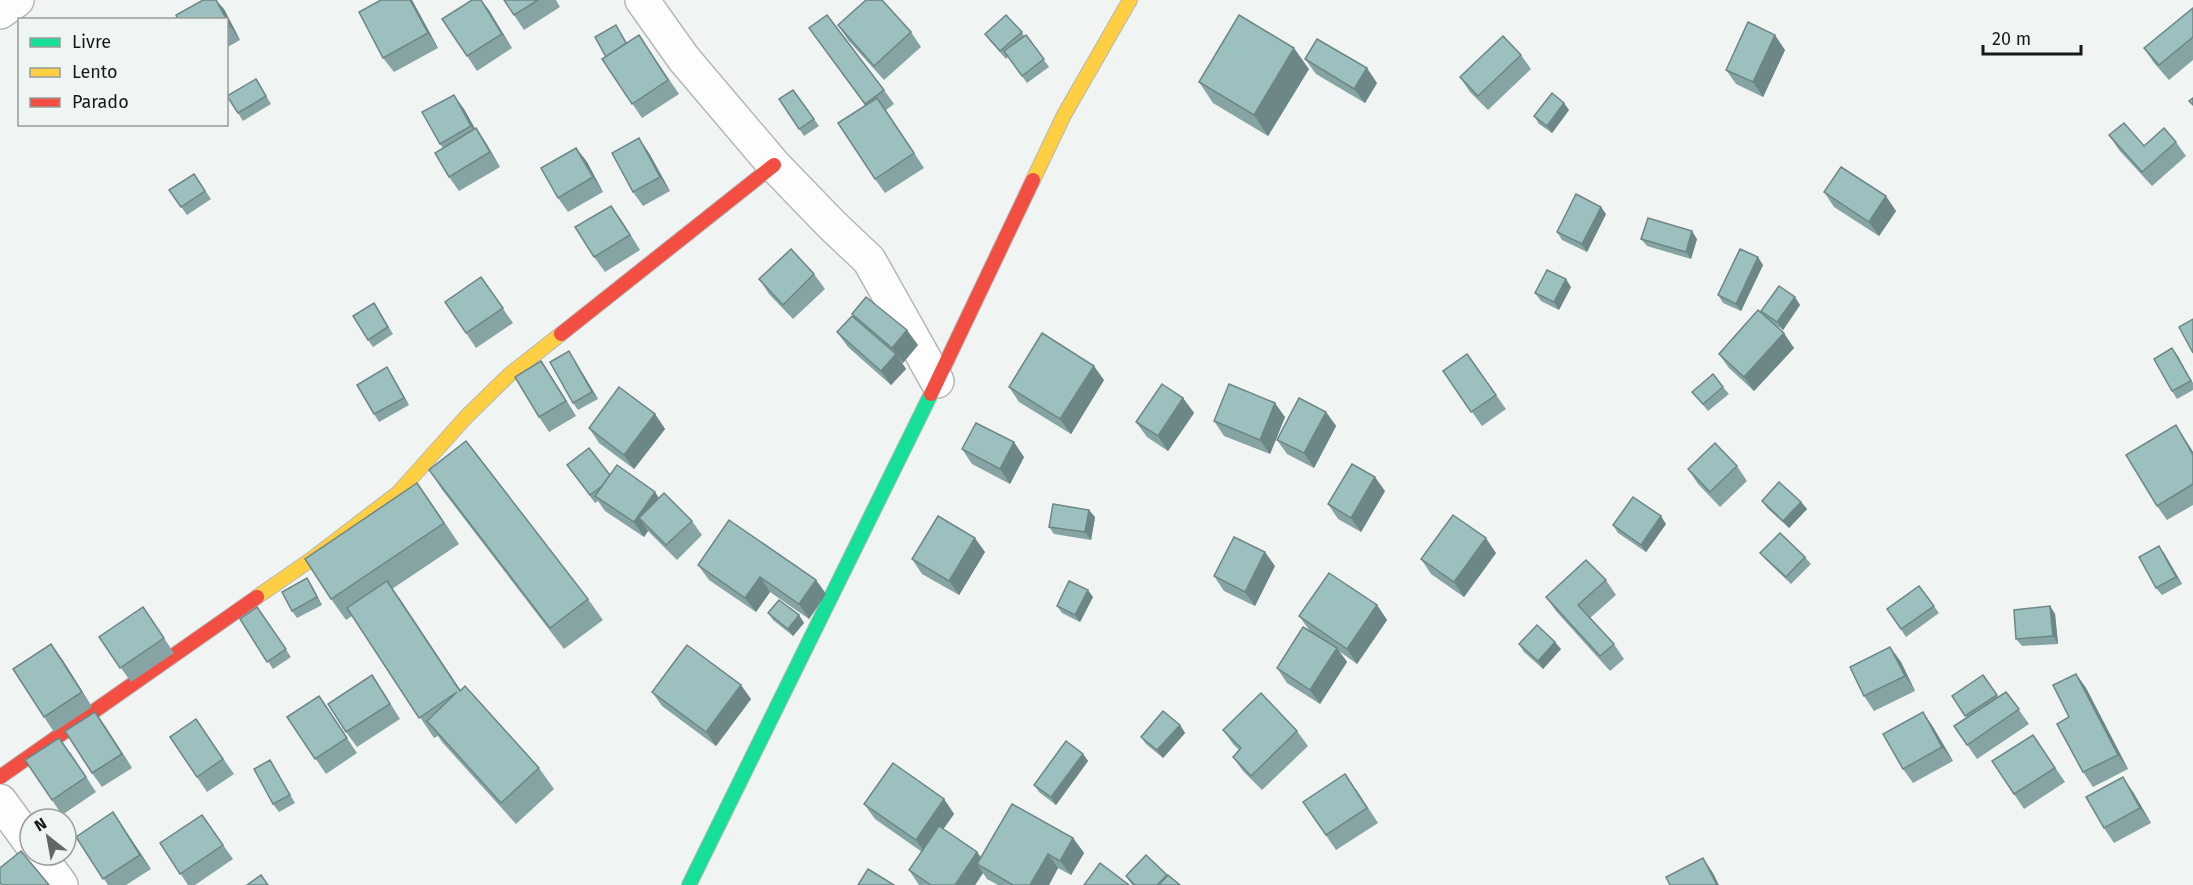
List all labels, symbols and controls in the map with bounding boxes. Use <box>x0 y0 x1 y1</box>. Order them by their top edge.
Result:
legend <box>18 18 228 126</box>
scale bar <box>1983 18 2080 56</box>
text: 20 m <box>1992 28 2031 50</box>
text: Livre <box>72 31 111 53</box>
text: Lento <box>72 61 118 83</box>
text: Parado <box>72 91 129 113</box>
north arrow <box>18 807 78 867</box>
text: N <box>31 814 50 835</box>

